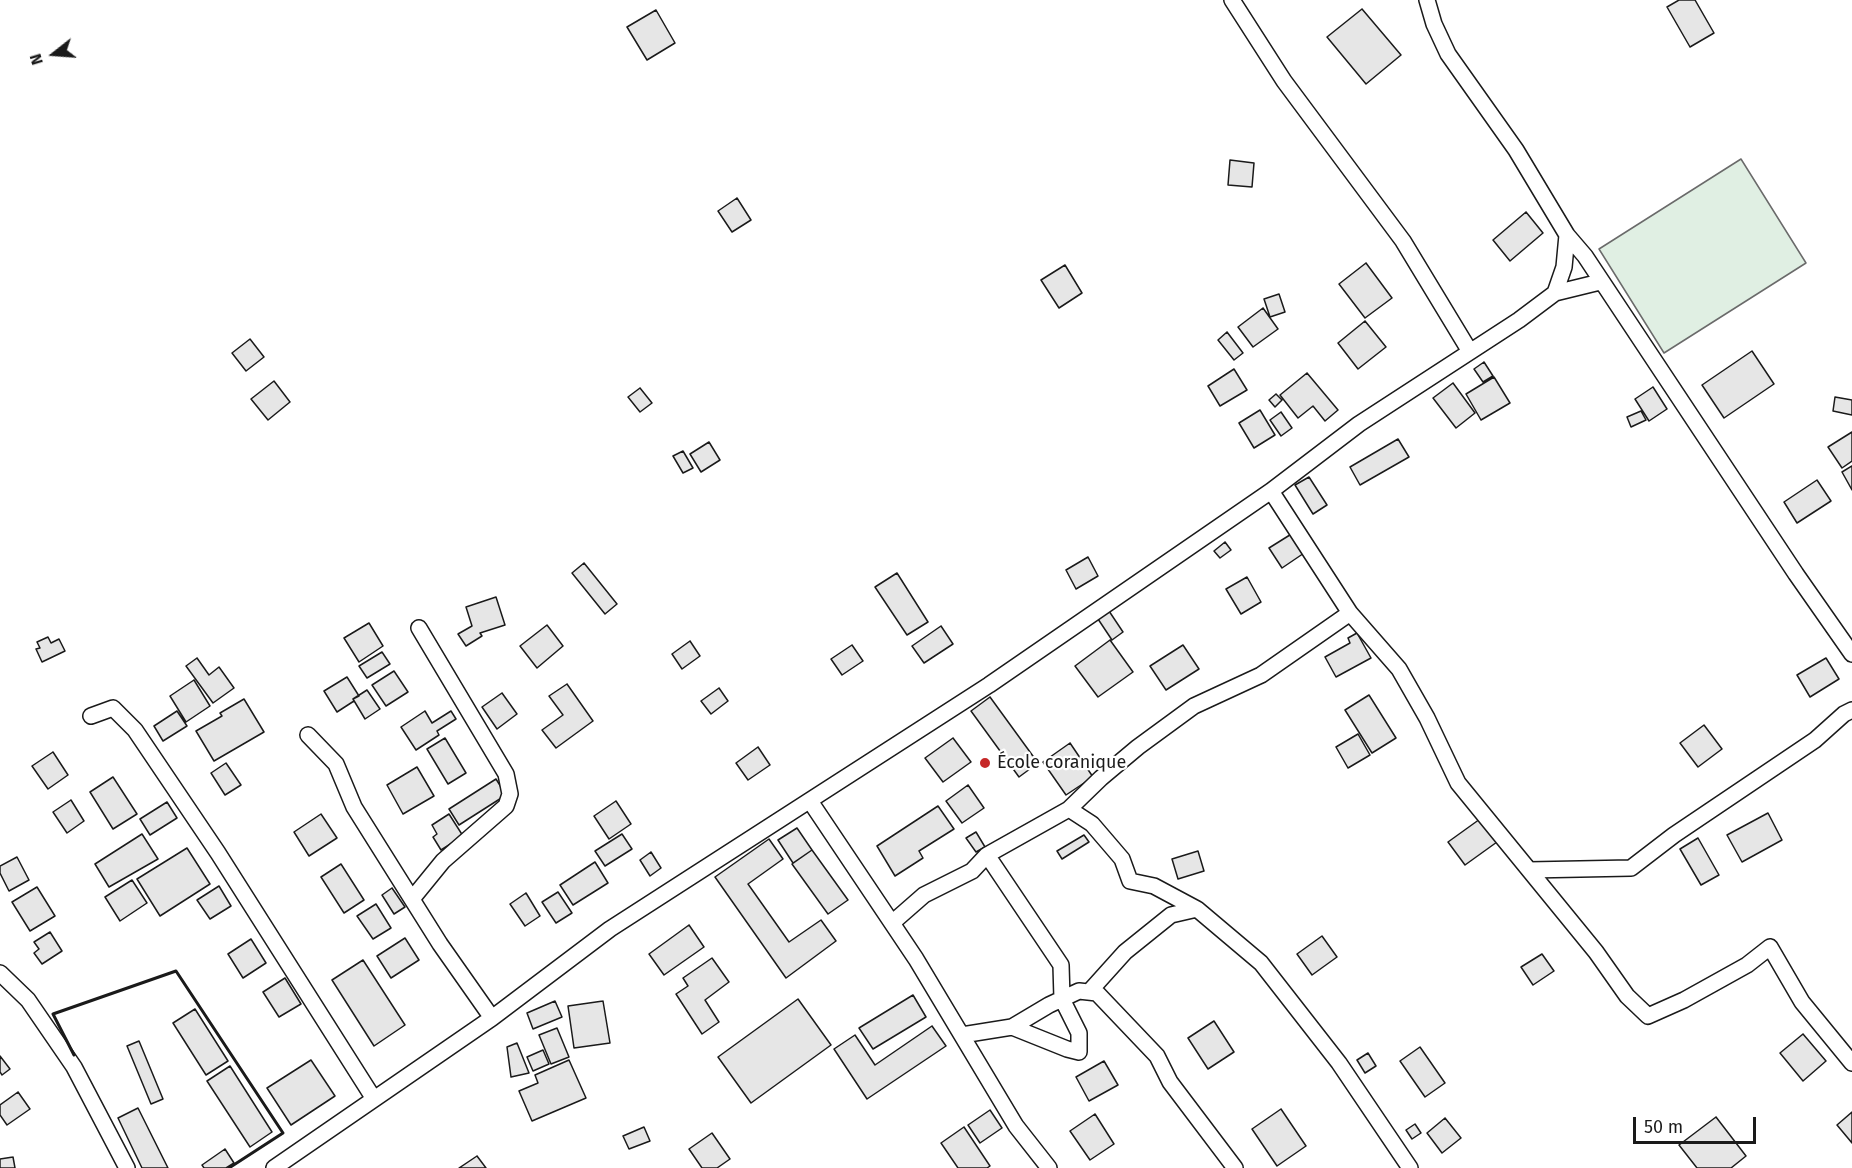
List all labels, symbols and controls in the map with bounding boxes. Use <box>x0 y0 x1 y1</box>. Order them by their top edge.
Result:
north arrow <box>24 24 84 84</box>
text: N <box>26 52 47 67</box>
place label: École coranique <box>997 752 1126 774</box>
marker: École coranique <box>978 756 992 770</box>
scale bar <box>1636 1105 1759 1143</box>
text: 50 m <box>1644 1116 1683 1138</box>

